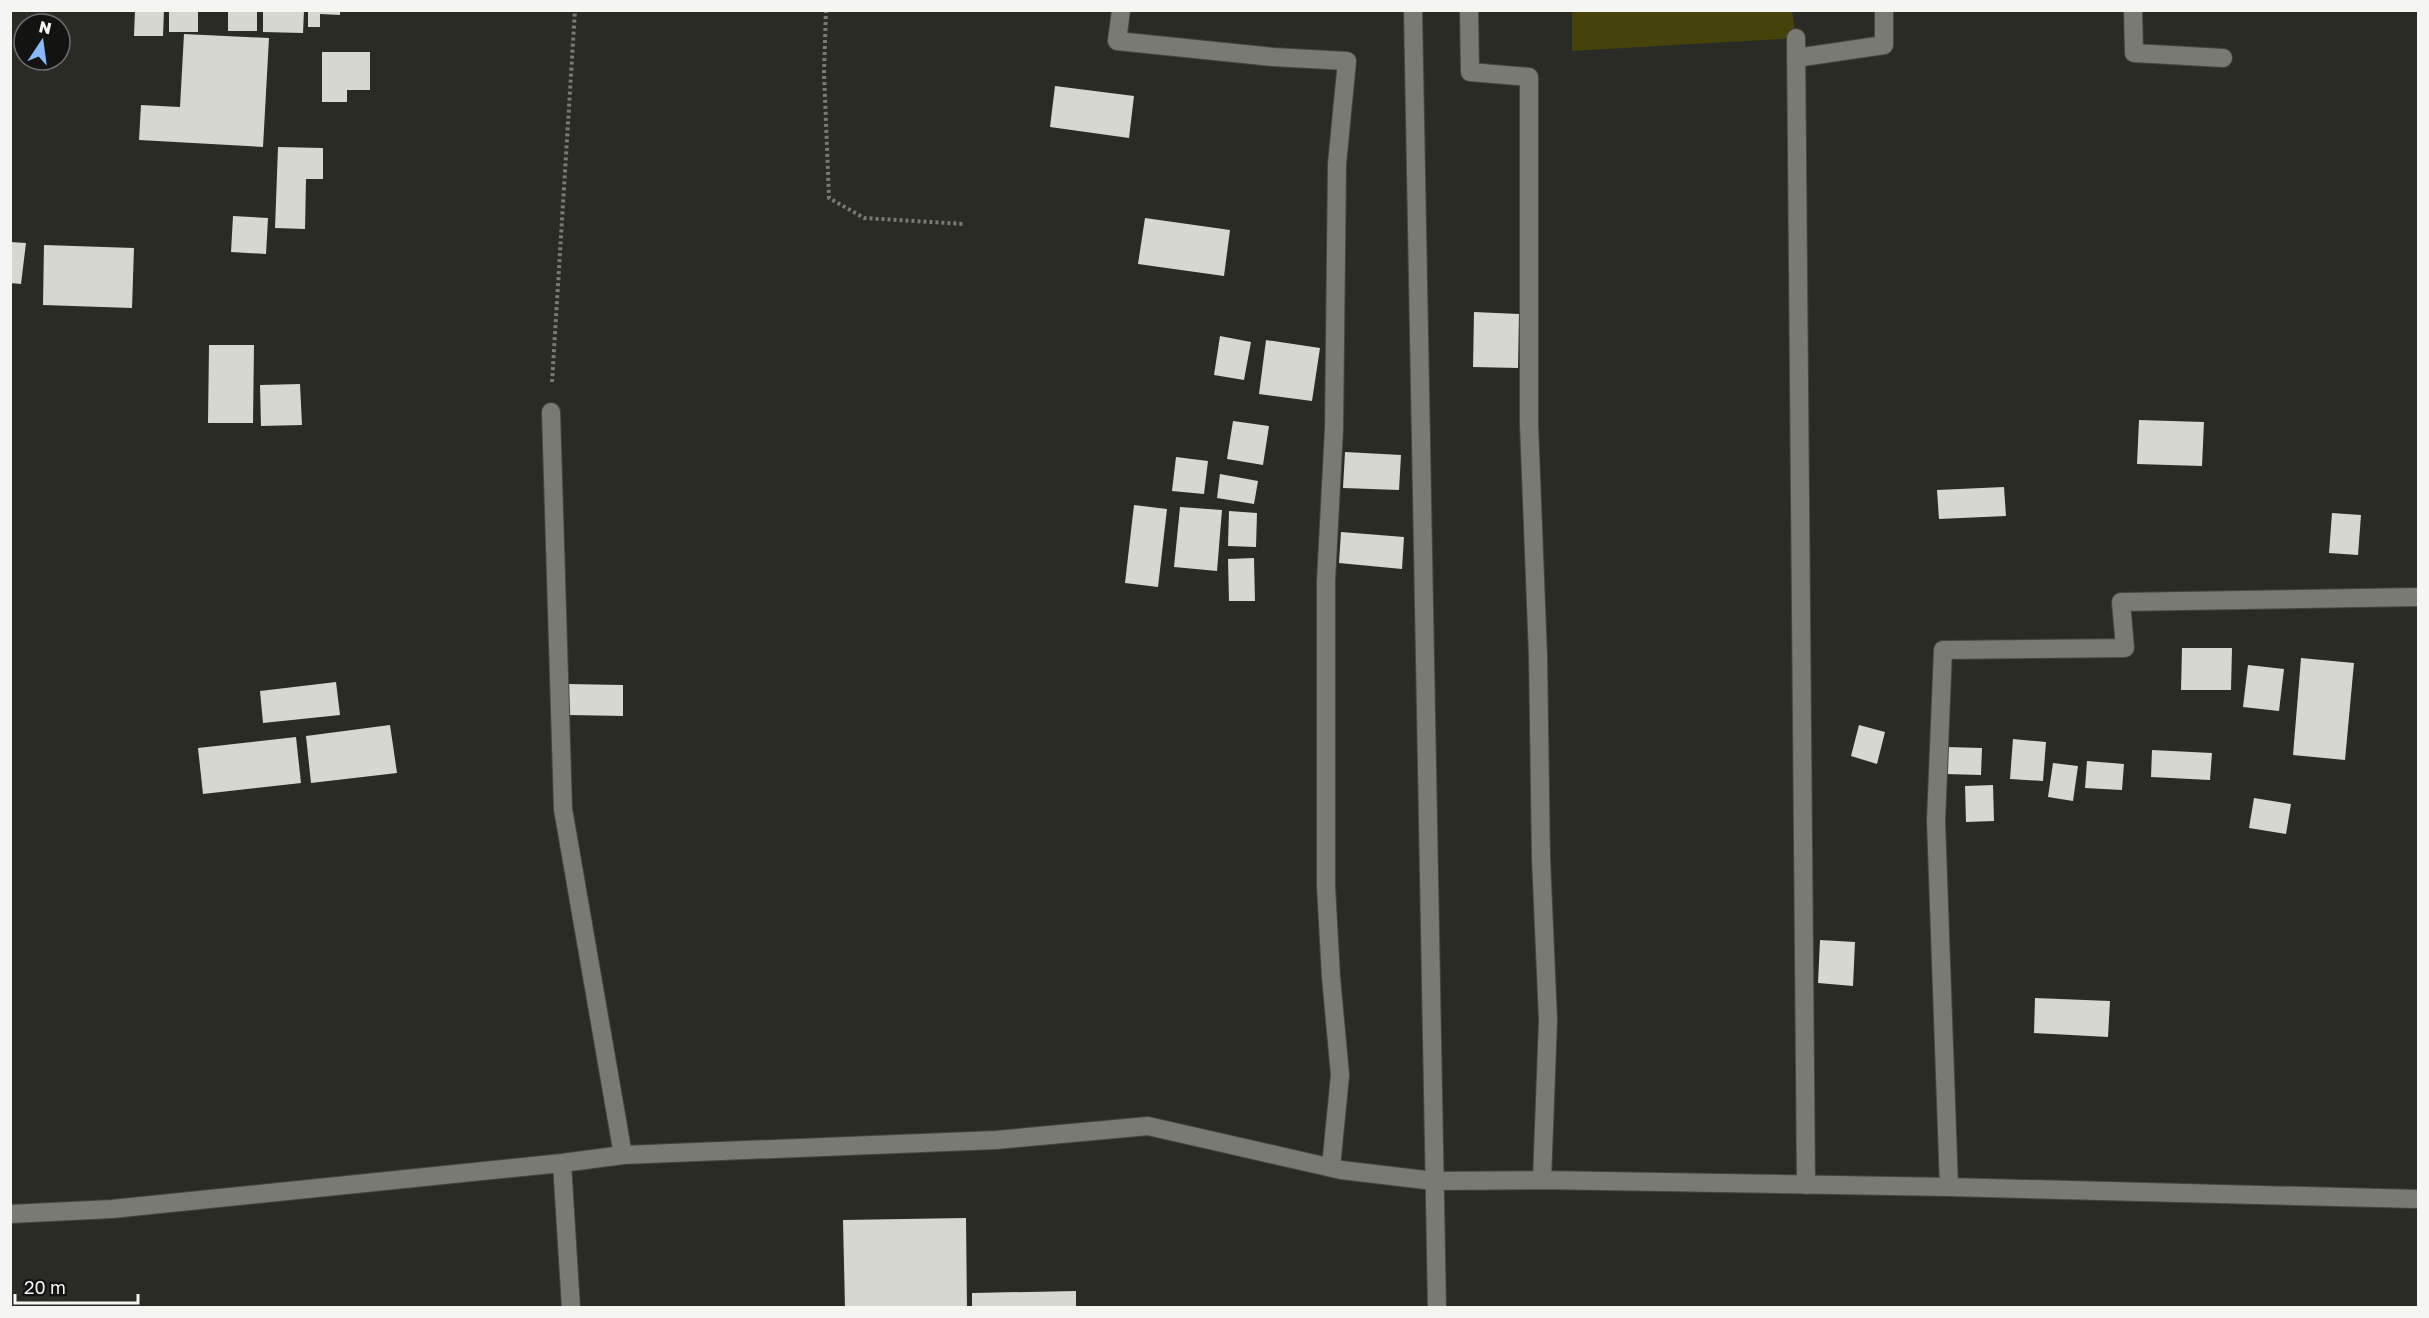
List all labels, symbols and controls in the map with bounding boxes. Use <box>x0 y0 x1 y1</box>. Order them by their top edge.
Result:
north arrow <box>12 12 72 72</box>
text: N <box>37 16 54 38</box>
scale bar <box>15 1267 138 1305</box>
text: 20 m <box>24 1276 66 1298</box>

